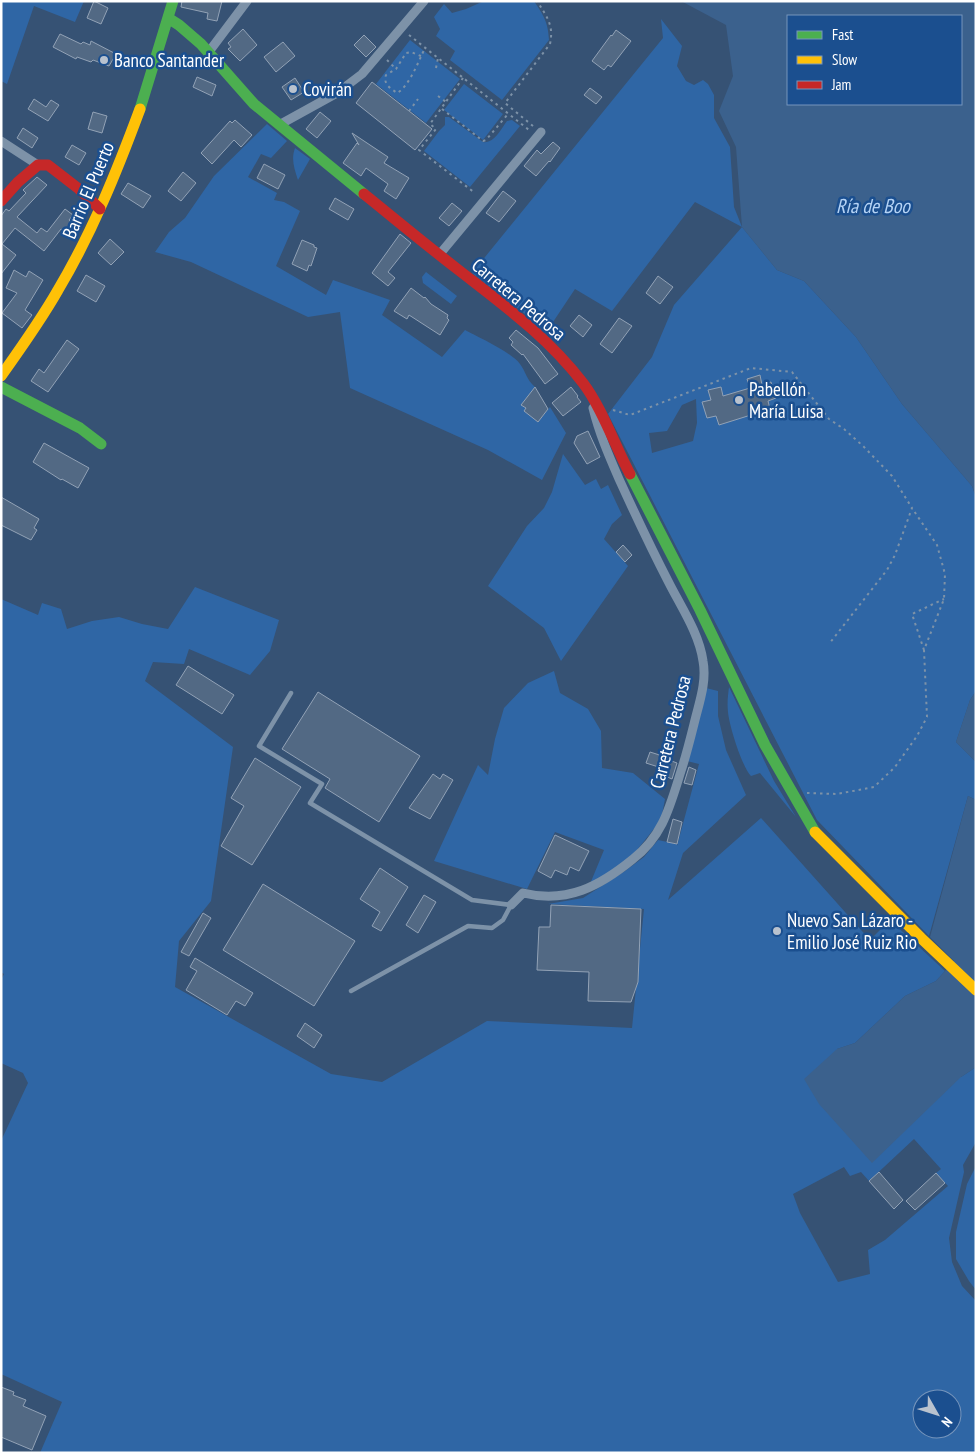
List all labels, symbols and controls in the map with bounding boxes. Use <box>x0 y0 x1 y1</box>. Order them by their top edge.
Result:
legend <box>787 15 962 105</box>
text: Fast <box>832 25 853 44</box>
place label: Banco Santander <box>114 48 225 72</box>
text: Slow <box>832 50 857 69</box>
marker: Banco Santander <box>98 54 110 66</box>
text: Jam <box>831 75 851 94</box>
place label: Covirán <box>303 77 352 101</box>
marker: Covirán <box>287 83 299 95</box>
street label: Barrio El Puerto <box>57 138 119 242</box>
water label: Ría de Boo <box>836 193 911 219</box>
street label: Carretera Pedrosa <box>467 253 571 345</box>
place label: Pabellón María Luisa <box>749 377 824 423</box>
marker: Pabellón María Luisa <box>733 394 745 406</box>
street label: Carretera Pedrosa <box>644 673 696 791</box>
place label: Nuevo San Lázaro - Emilio José Ruiz Rio <box>787 908 917 954</box>
marker: Nuevo San Lázaro - Emilio José Ruiz Rio <box>771 925 783 937</box>
north arrow <box>912 1389 962 1439</box>
text: N <box>938 1414 956 1431</box>

